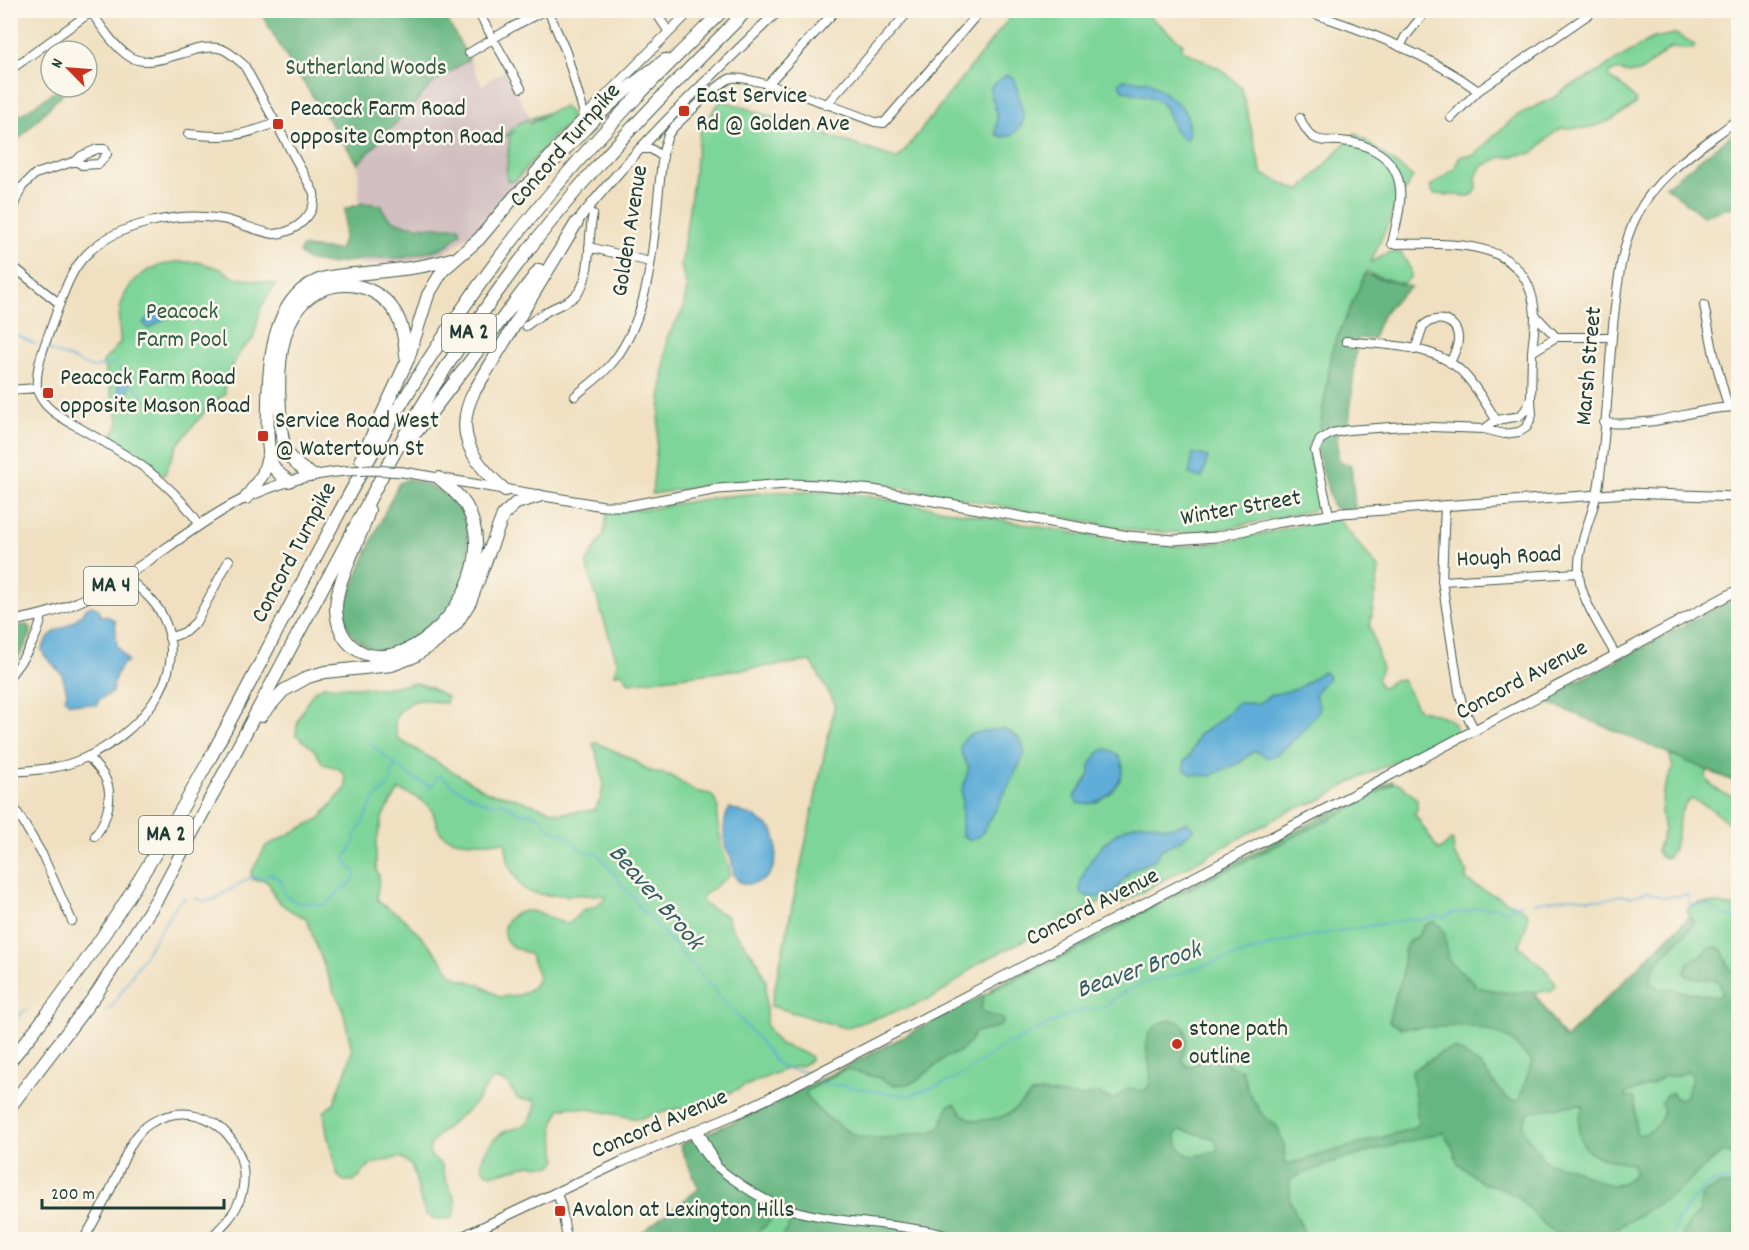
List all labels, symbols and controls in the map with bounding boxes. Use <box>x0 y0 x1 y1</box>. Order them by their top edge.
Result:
north arrow <box>39 39 99 99</box>
park label: Sutherland Woods <box>285 52 447 86</box>
text: N <box>46 55 70 72</box>
street label: Concord Turnpike <box>502 76 630 216</box>
place label: East Service Rd @ Golden Ave <box>696 80 850 142</box>
place label: Peacock Farm Road opposite Compton Road <box>290 93 504 155</box>
marker: East Service Rd @ Golden Ave <box>677 104 691 118</box>
marker: Peacock Farm Road opposite Compton Road <box>271 117 285 131</box>
street label: Golden Avenue <box>604 163 658 299</box>
park label: Peacock Farm Pool <box>137 296 228 358</box>
street label: Marsh Street <box>1568 305 1612 427</box>
road number: MA 2 <box>442 314 496 352</box>
place label: Peacock Farm Road opposite Mason Road <box>60 362 250 424</box>
marker: Peacock Farm Road opposite Mason Road <box>41 386 55 400</box>
place label: Service Road West @ Watertown St <box>275 405 439 467</box>
marker: Service Road West @ Watertown St <box>256 429 270 443</box>
street label: Concord Turnpike <box>244 476 346 630</box>
street label: Winter Street <box>1178 482 1304 536</box>
street label: Hough Road <box>1456 538 1562 578</box>
road number: MA 4 <box>84 567 138 605</box>
street label: Concord Avenue <box>1450 632 1594 730</box>
road number: MA 2 <box>139 816 193 854</box>
water label: Beaver Brook <box>599 837 713 961</box>
street label: Concord Avenue <box>1021 860 1165 956</box>
water label: Beaver Brook <box>1072 932 1209 1010</box>
place label: stone path outline <box>1189 1013 1288 1075</box>
marker: stone path outline <box>1170 1037 1184 1051</box>
street label: Concord Avenue <box>586 1081 734 1169</box>
scale bar <box>42 1172 224 1210</box>
text: 200 m <box>51 1183 95 1208</box>
place label: Avalon at Lexington Hills <box>572 1194 795 1228</box>
marker: Avalon at Lexington Hills <box>553 1204 567 1218</box>

